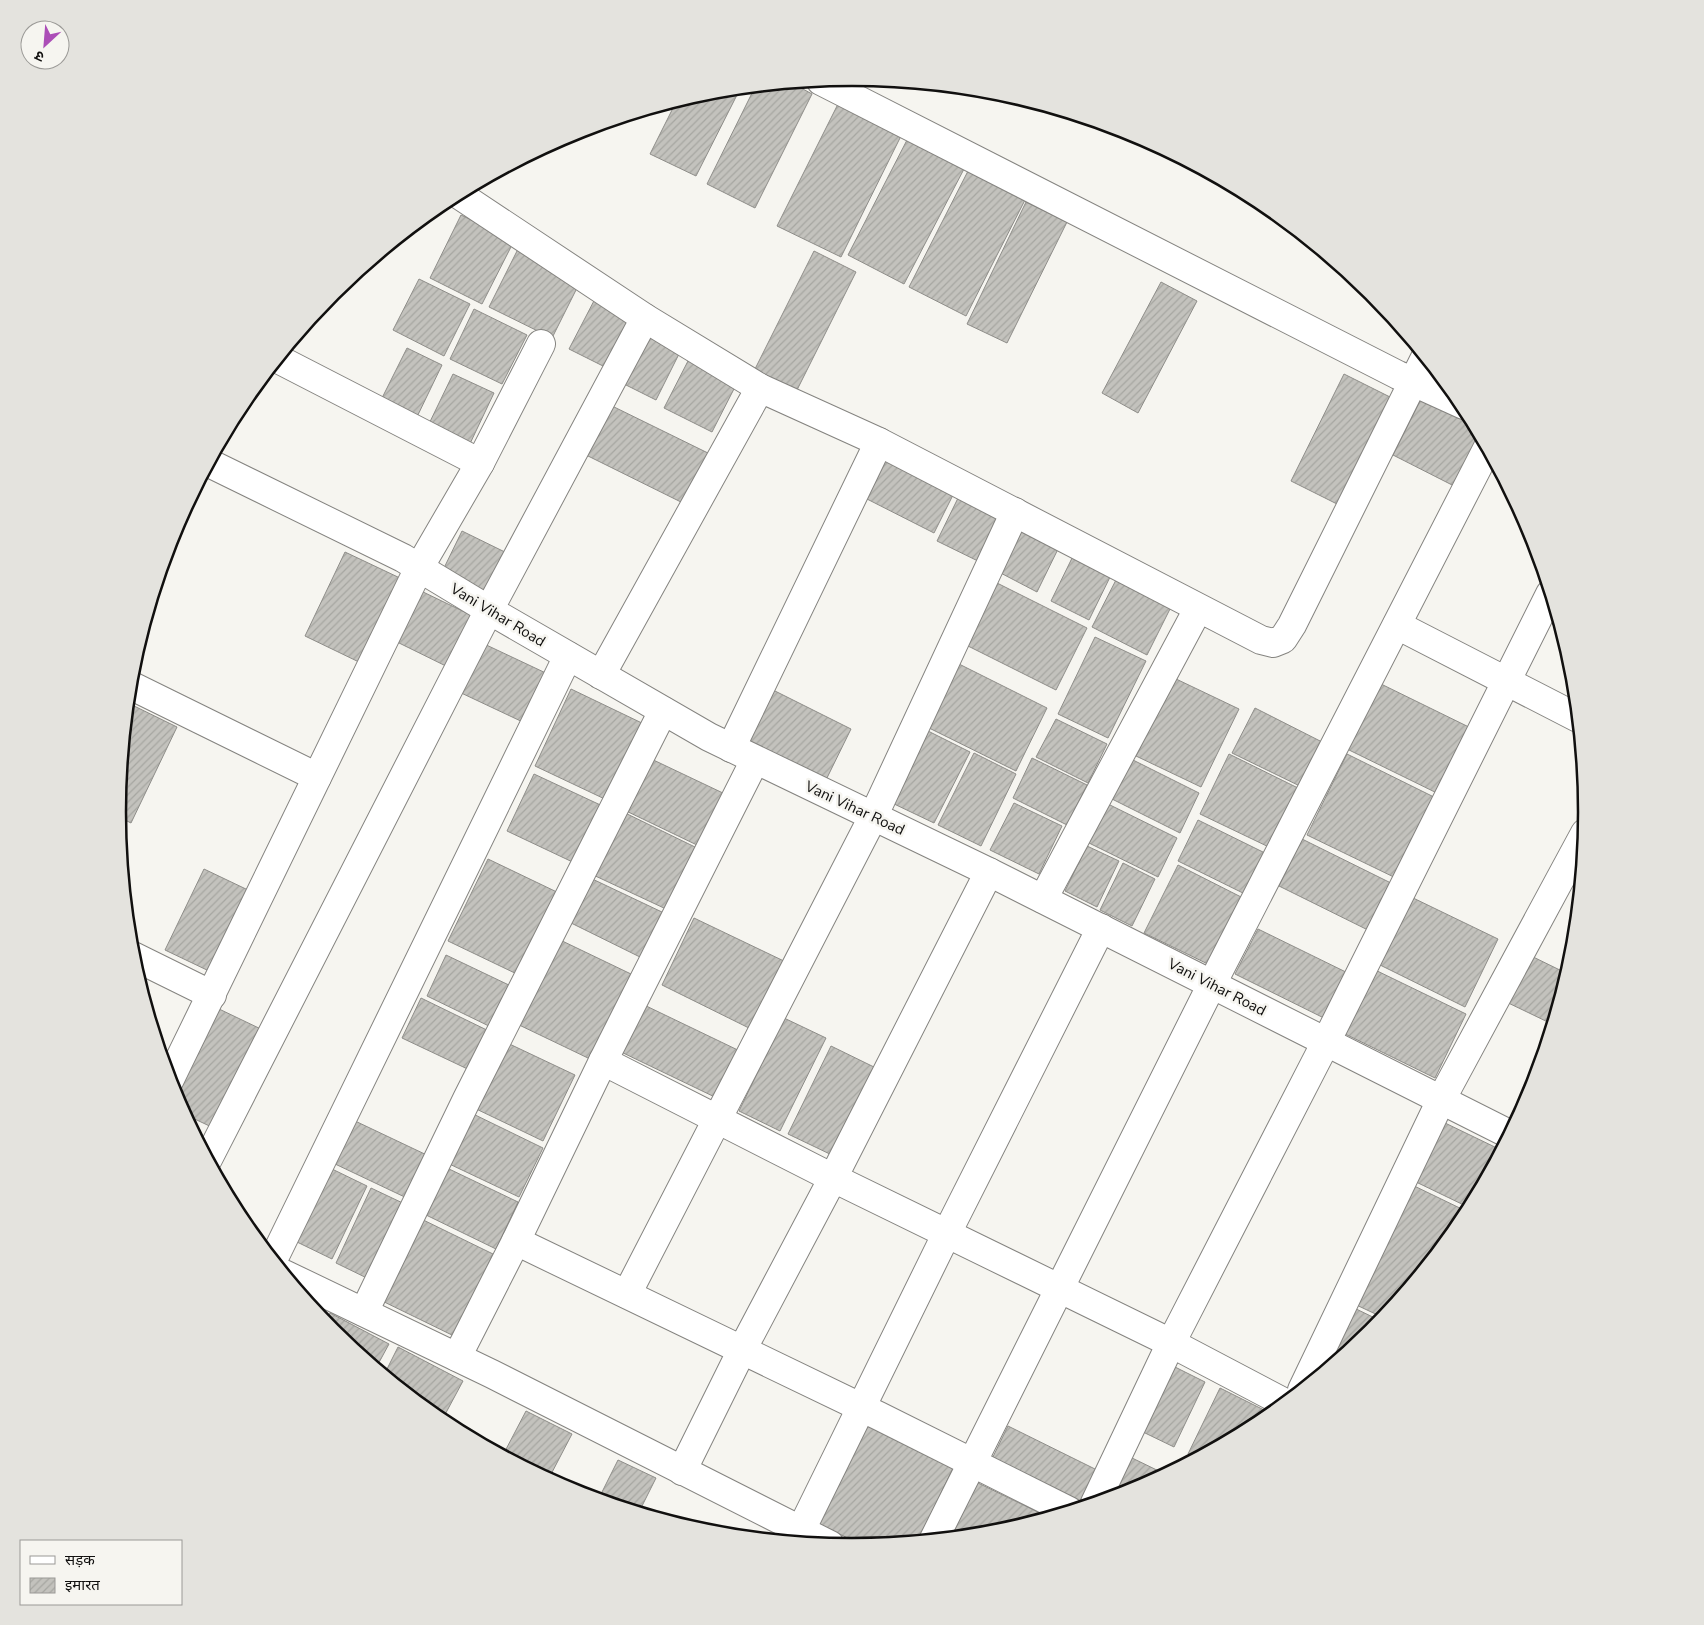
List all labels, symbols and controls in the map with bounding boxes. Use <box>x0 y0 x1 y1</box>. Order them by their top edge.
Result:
north arrow <box>20 20 70 70</box>
text: उ <box>31 46 47 67</box>
street label: Vani Vihar Road <box>446 578 549 651</box>
street label: Vani Vihar Road <box>801 776 908 840</box>
street label: Vani Vihar Road <box>1164 953 1270 1020</box>
legend <box>20 1540 182 1605</box>
text: सड़क <box>65 1550 95 1570</box>
text: इमारत <box>65 1575 100 1595</box>

